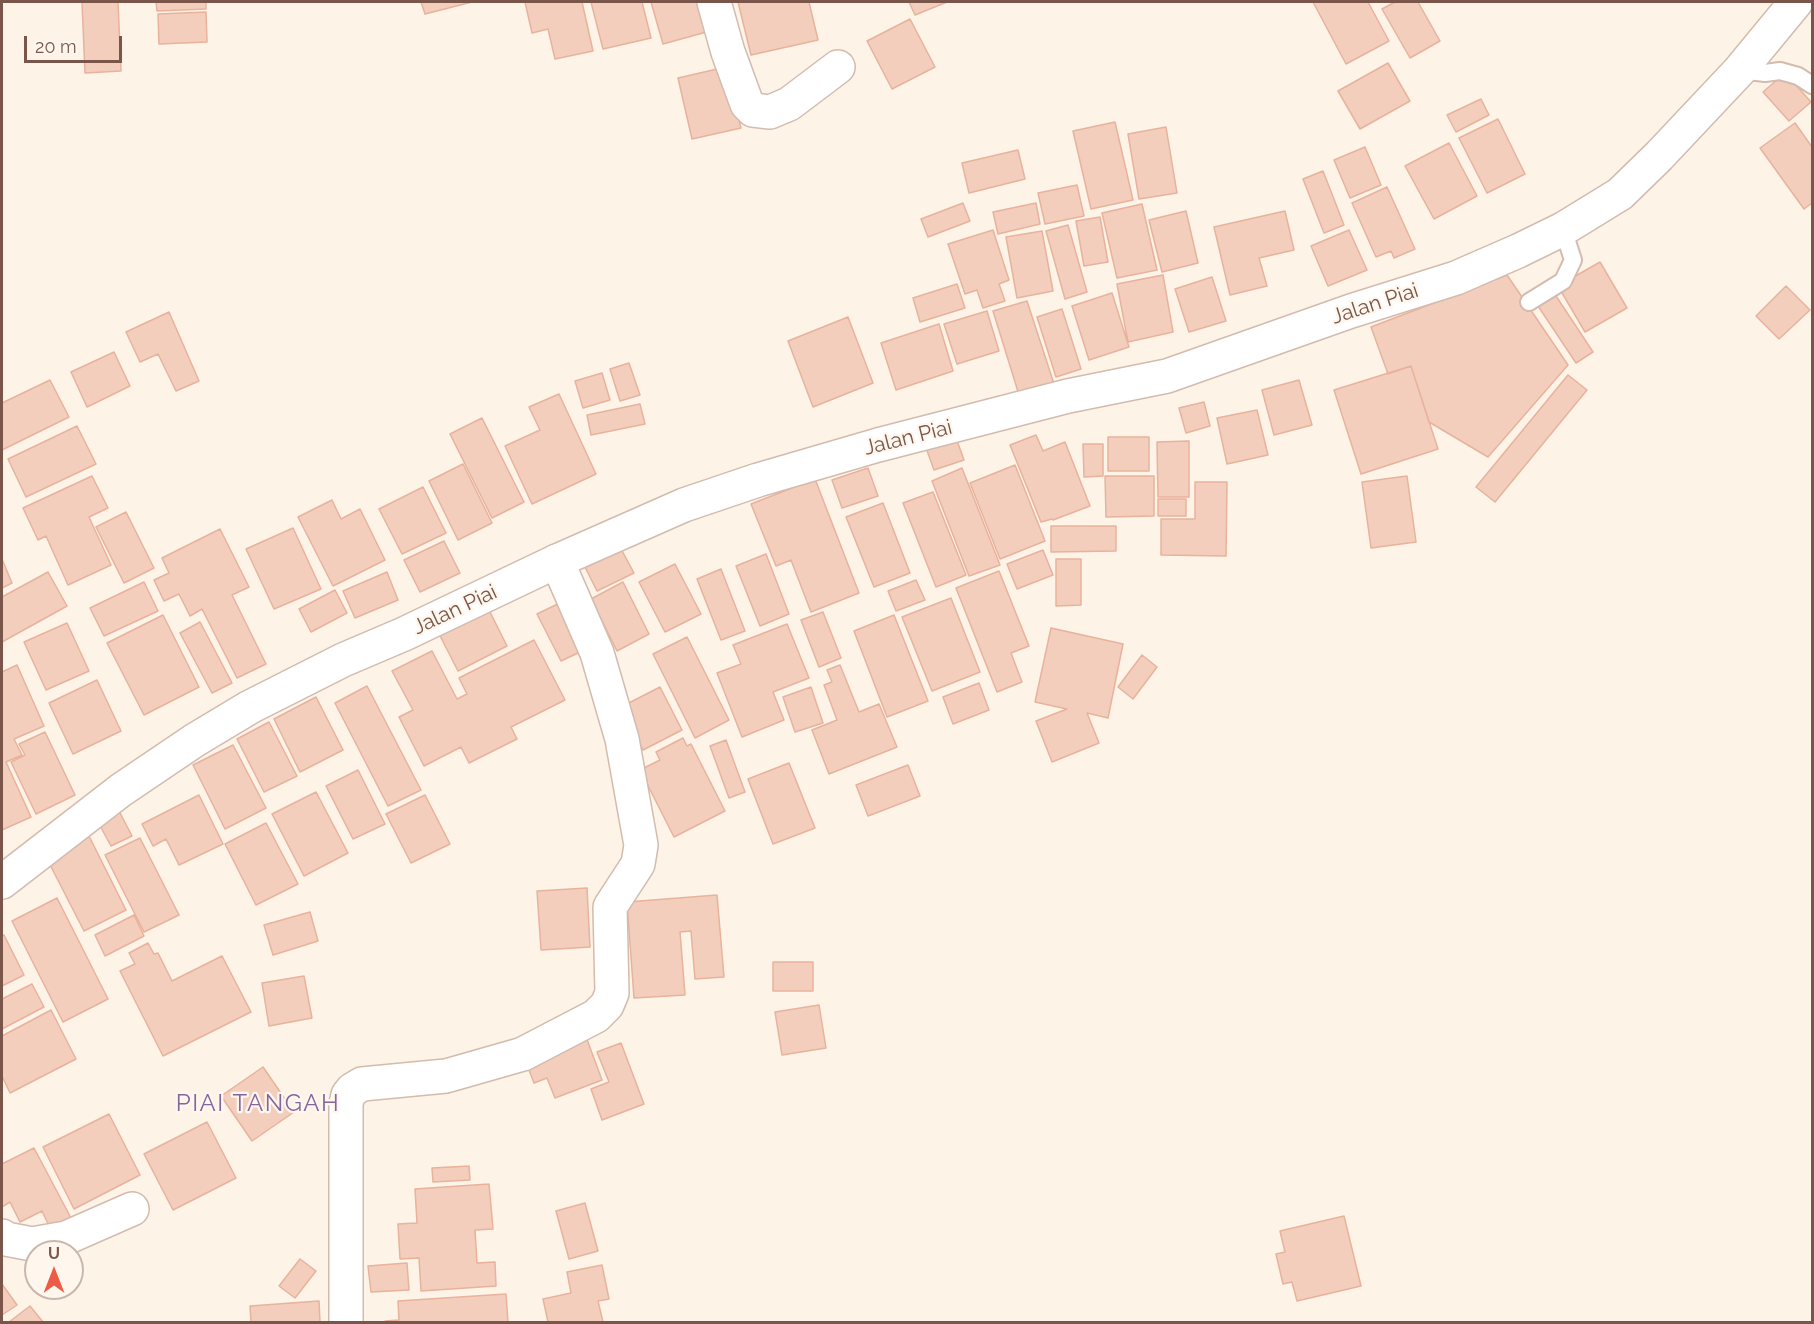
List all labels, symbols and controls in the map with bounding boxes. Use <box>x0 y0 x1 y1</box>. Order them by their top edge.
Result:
scale bar <box>27 24 124 62</box>
text: 20 m <box>35 36 77 57</box>
street label: Jalan Piai <box>1328 278 1422 330</box>
street label: Jalan Piai <box>861 415 955 461</box>
street label: Jalan Piai <box>409 580 501 640</box>
district label: PIAI TANGAH <box>176 1090 340 1118</box>
north arrow <box>24 1240 84 1300</box>
text: U <box>48 1244 60 1263</box>

